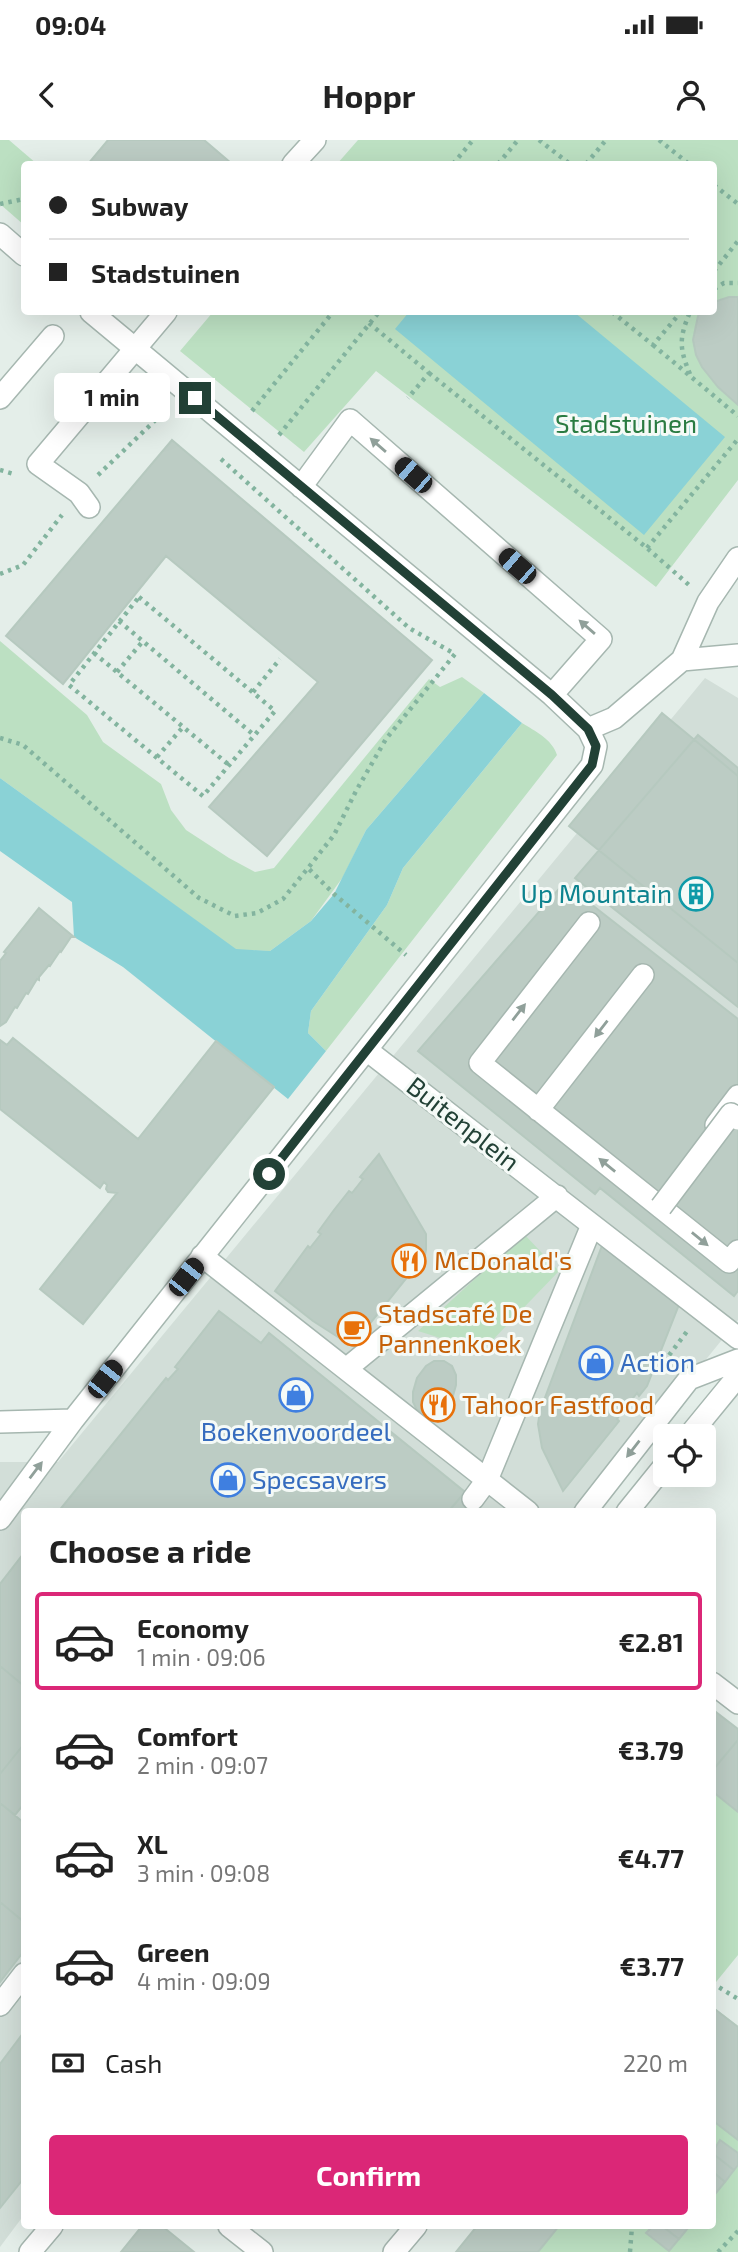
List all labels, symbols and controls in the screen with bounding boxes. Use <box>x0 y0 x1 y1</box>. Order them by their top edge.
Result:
text: 09:04 <box>35 9 106 40</box>
icon: back <box>28 76 66 114</box>
text: Hoppr <box>322 76 416 114</box>
icon: person <box>672 76 710 114</box>
text: Subway <box>91 190 188 221</box>
text: Stadstuinen <box>91 257 240 288</box>
callout: 1 min <box>55 373 170 422</box>
route end <box>179 382 211 414</box>
text: 1 min <box>84 383 140 411</box>
park label: Stadstuinen <box>555 407 697 438</box>
one-way arrow <box>370 438 387 453</box>
car <box>391 453 436 497</box>
car <box>495 544 540 588</box>
one-way arrow <box>578 619 596 635</box>
building icon: Up Mountain <box>677 875 715 913</box>
place label: Up Mountain <box>521 877 672 908</box>
one-way arrow <box>512 1004 527 1022</box>
one-way arrow <box>595 1020 609 1038</box>
street label: Buitenplein <box>401 1069 527 1176</box>
one-way arrow <box>599 1157 617 1172</box>
route start <box>253 1158 285 1190</box>
one-way arrow <box>692 1231 709 1246</box>
restaurant icon: McDonald's <box>390 1242 428 1280</box>
place label: McDonald's <box>434 1244 572 1275</box>
car <box>165 1254 208 1300</box>
place label: Stadscafé De Pannenkoek <box>378 1297 532 1358</box>
cafe icon: Stadscafé De Pannenkoek <box>335 1310 373 1348</box>
shop icon: Action <box>577 1344 615 1382</box>
place label: Action <box>620 1346 695 1377</box>
car <box>84 1356 127 1402</box>
shop icon: Boekenvoordeel <box>277 1376 315 1414</box>
restaurant icon: Tahoor Fastfood <box>419 1386 457 1424</box>
place label: Tahoor Fastfood <box>462 1388 654 1419</box>
place label: Boekenvoordeel <box>201 1415 392 1446</box>
map controls <box>653 1424 716 1487</box>
button: locate <box>653 1424 716 1487</box>
one-way arrow <box>626 1439 641 1457</box>
one-way arrow <box>29 1461 44 1479</box>
shop icon: Specsavers <box>209 1461 247 1499</box>
place label: Specsavers <box>252 1463 387 1494</box>
text: Choose a ride <box>49 1531 252 1569</box>
icon: car <box>53 1610 116 1673</box>
text: Economy <box>137 1612 249 1643</box>
text: €2.81 <box>618 1626 684 1657</box>
text: 1 min · 09:06 <box>137 1643 266 1671</box>
icon: car <box>53 1718 116 1781</box>
text: Comfort <box>137 1720 238 1751</box>
text: €3.79 <box>618 1734 684 1765</box>
text: 2 min · 09:07 <box>137 1751 268 1779</box>
icon: car <box>53 1826 116 1889</box>
text: XL <box>137 1828 168 1859</box>
text: €4.77 <box>618 1842 684 1873</box>
text: 3 min · 09:08 <box>137 1859 270 1887</box>
icon: car <box>53 1934 116 1997</box>
text: Green <box>137 1936 210 1967</box>
text: €3.77 <box>620 1950 684 1981</box>
text: 4 min · 09:09 <box>137 1967 271 1995</box>
icon: cash <box>49 2044 87 2082</box>
text: Cash <box>105 2047 162 2078</box>
text: 220 m <box>623 2049 688 2077</box>
button: Confirm <box>49 2135 688 2215</box>

